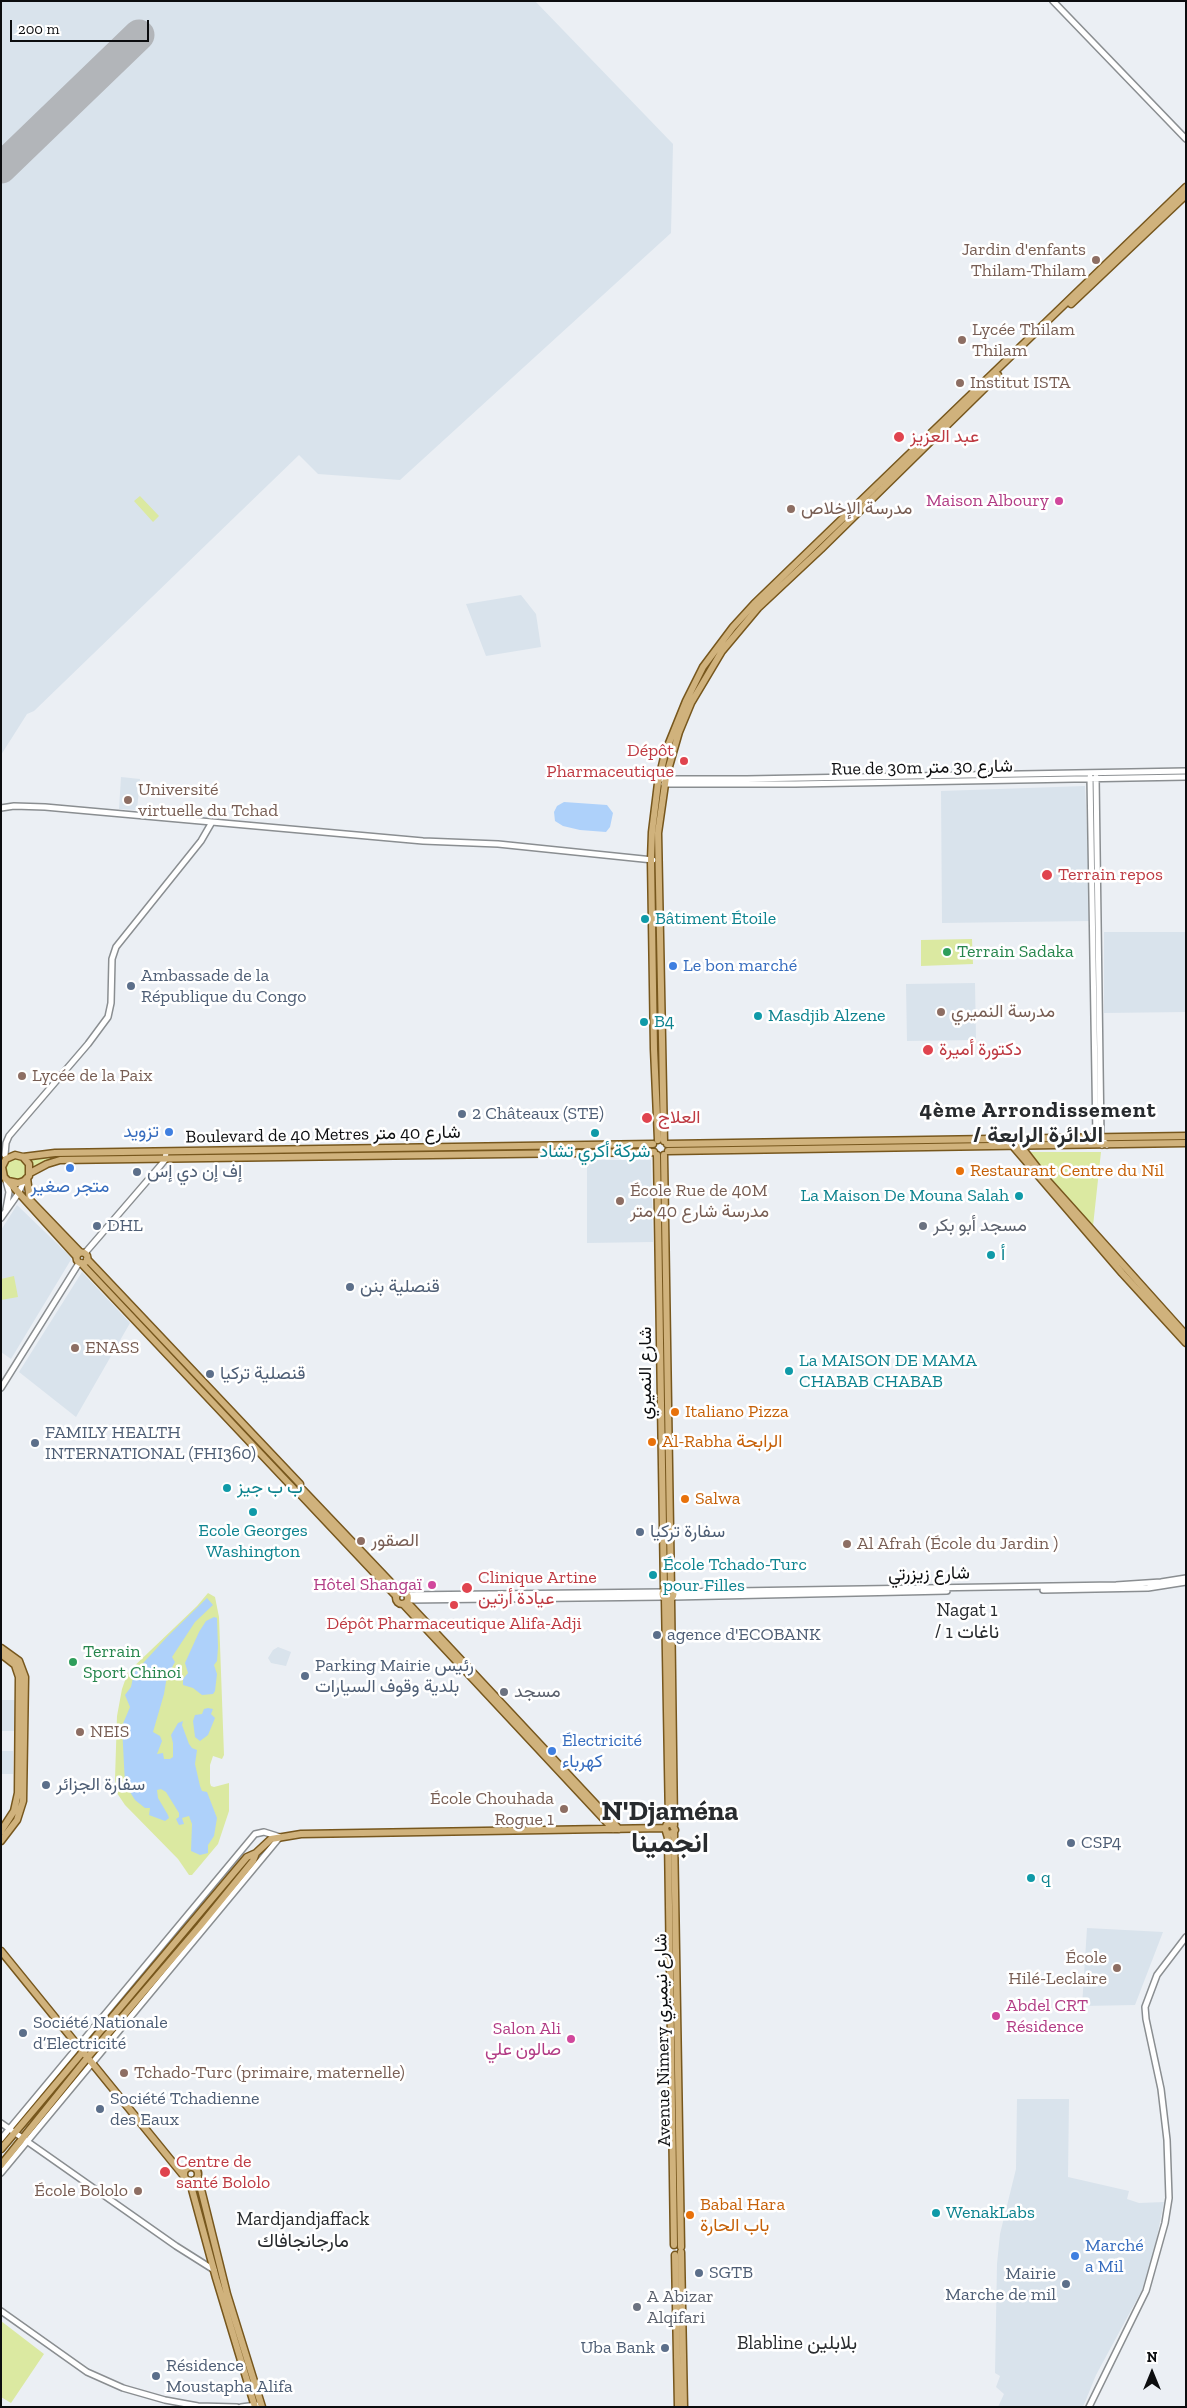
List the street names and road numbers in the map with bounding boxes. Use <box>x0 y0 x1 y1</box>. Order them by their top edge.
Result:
street label: Rue de 30m شارع 30 متر <box>831 756 1013 780</box>
street label: Boulevard de 40 Metres شارع 40 متر <box>185 1122 461 1148</box>
street label: شارع النميري <box>635 1327 657 1419</box>
street label: شارع زيزرتي <box>888 1562 970 1586</box>
street label: Avenue Nimery شارع نيميري <box>650 1933 676 2147</box>

